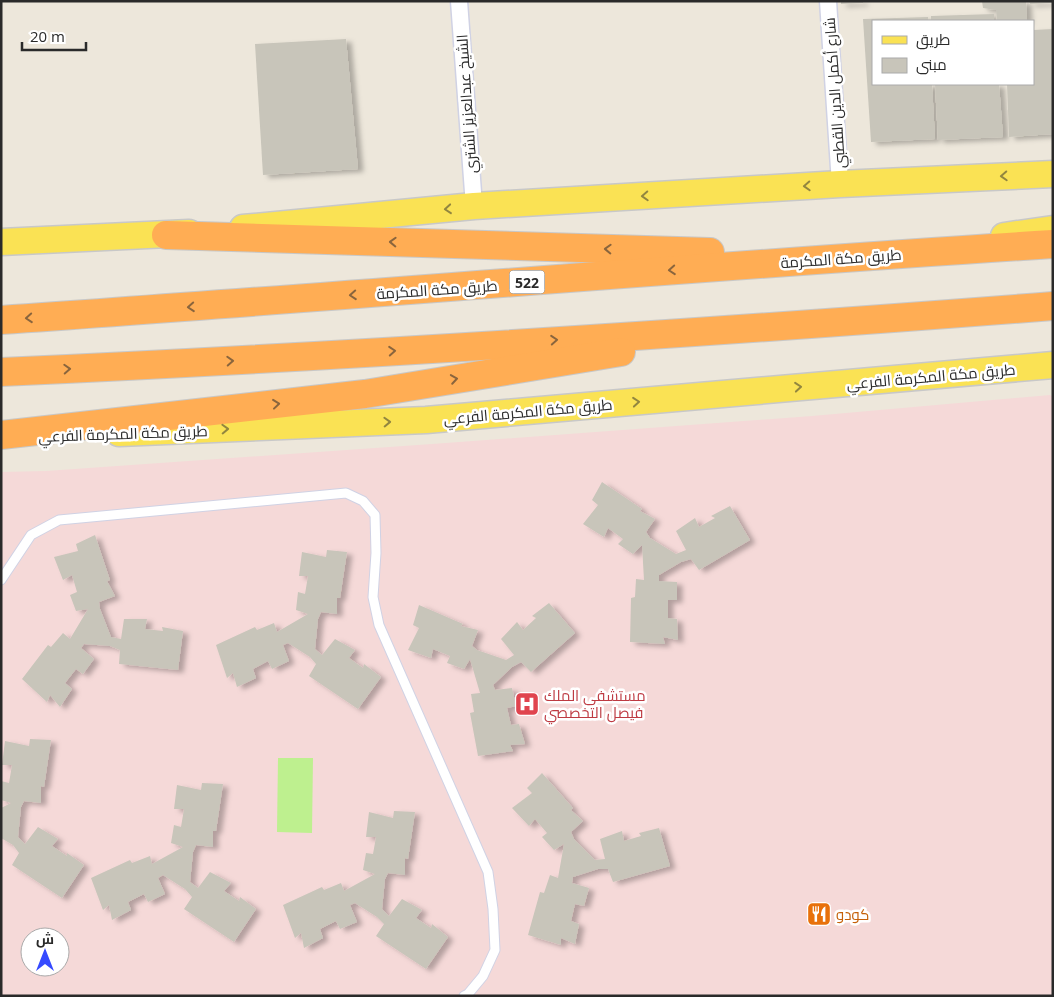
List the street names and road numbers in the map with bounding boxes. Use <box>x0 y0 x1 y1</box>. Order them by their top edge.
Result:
street label: شارع أكمل الدين القطبي <box>819 17 852 169</box>
street label: الشيخ عبدالعزيز الشتري <box>451 34 484 174</box>
street label: طريق مكة المكرمة <box>780 244 902 273</box>
road number: 522 <box>510 270 544 294</box>
street label: طريق مكة المكرمة <box>376 275 498 304</box>
street label: طريق مكة المكرمة الفرعي <box>846 359 1017 396</box>
street label: طريق مكة المكرمة الفرعي <box>443 394 614 431</box>
street label: طريق مكة المكرمة الفرعي <box>38 420 208 449</box>

